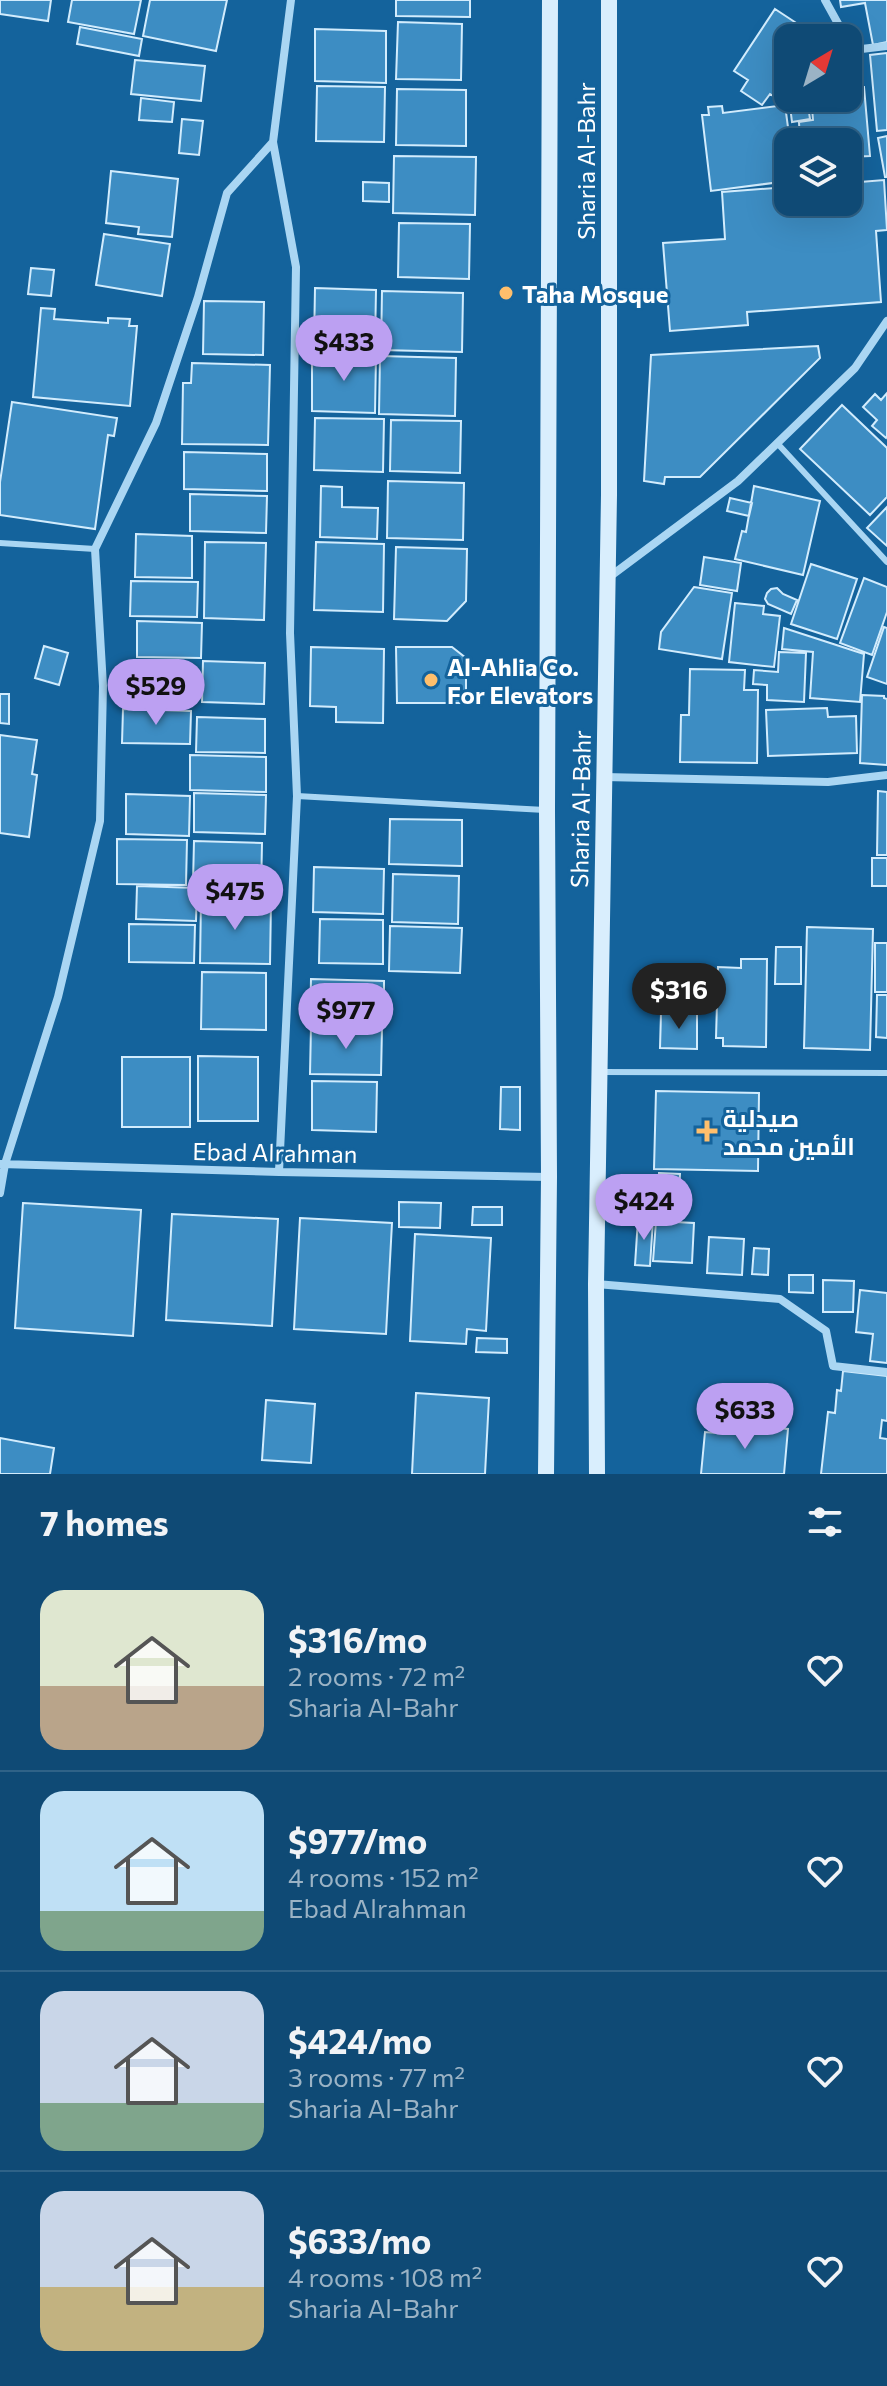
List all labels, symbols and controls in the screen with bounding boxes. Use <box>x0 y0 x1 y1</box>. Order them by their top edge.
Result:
north arrow <box>774 24 862 112</box>
map controls <box>774 24 862 216</box>
street label: Sharia Al-Bahr <box>571 82 600 240</box>
button: layers <box>774 128 862 216</box>
place label: Taha Mosque <box>522 279 668 308</box>
marker: Taha Mosque <box>497 284 515 302</box>
pin: $433 <box>297 315 391 383</box>
text: $433 <box>313 325 375 356</box>
place label: Al-Ahlia Co. For Elevators <box>447 652 593 709</box>
pin: $529 <box>109 659 203 727</box>
text: $529 <box>126 669 186 700</box>
marker: Al-Ahlia Co. For Elevators <box>422 671 440 689</box>
street label: Sharia Al-Bahr <box>564 730 596 888</box>
pin: $475 <box>188 864 282 932</box>
text: $475 <box>205 874 265 905</box>
pin: $316 <box>632 963 726 1031</box>
text: $316 <box>650 973 708 1004</box>
pin: $977 <box>299 983 393 1051</box>
text: $977 <box>316 993 376 1024</box>
place label: صيدلية الأمين محمد <box>723 1103 855 1161</box>
marker: صيدلية الأمين محمد <box>698 1122 716 1140</box>
street label: Ebad Alrahman <box>192 1136 358 1168</box>
pin: $424 <box>597 1174 691 1242</box>
text: $424 <box>613 1184 675 1215</box>
pin: $633 <box>698 1383 792 1451</box>
text: $633 <box>715 1393 775 1424</box>
icon: filters <box>803 1500 847 1544</box>
text: 7 homes <box>40 1501 169 1543</box>
text: $316/mo <box>288 1618 427 1660</box>
icon: home <box>104 1622 200 1718</box>
icon: heart <box>803 1648 847 1692</box>
text: 2 rooms · 72 m² <box>288 1660 465 1691</box>
text: Sharia Al-Bahr <box>288 1691 459 1722</box>
text: $977/mo <box>288 1819 427 1861</box>
icon: home <box>104 1823 200 1919</box>
icon: heart <box>803 1849 847 1893</box>
text: 4 rooms · 152 m² <box>288 1861 479 1892</box>
text: Ebad Alrahman <box>288 1892 467 1923</box>
text: $424/mo <box>288 2019 432 2061</box>
icon: home <box>104 2023 200 2119</box>
icon: heart <box>803 2049 847 2093</box>
text: 3 rooms · 77 m² <box>288 2061 465 2092</box>
text: Sharia Al-Bahr <box>288 2092 459 2123</box>
text: $633/mo <box>288 2219 431 2261</box>
icon: home <box>104 2223 200 2319</box>
icon: heart <box>803 2249 847 2293</box>
text: 4 rooms · 108 m² <box>288 2261 482 2292</box>
text: Sharia Al-Bahr <box>288 2292 459 2323</box>

